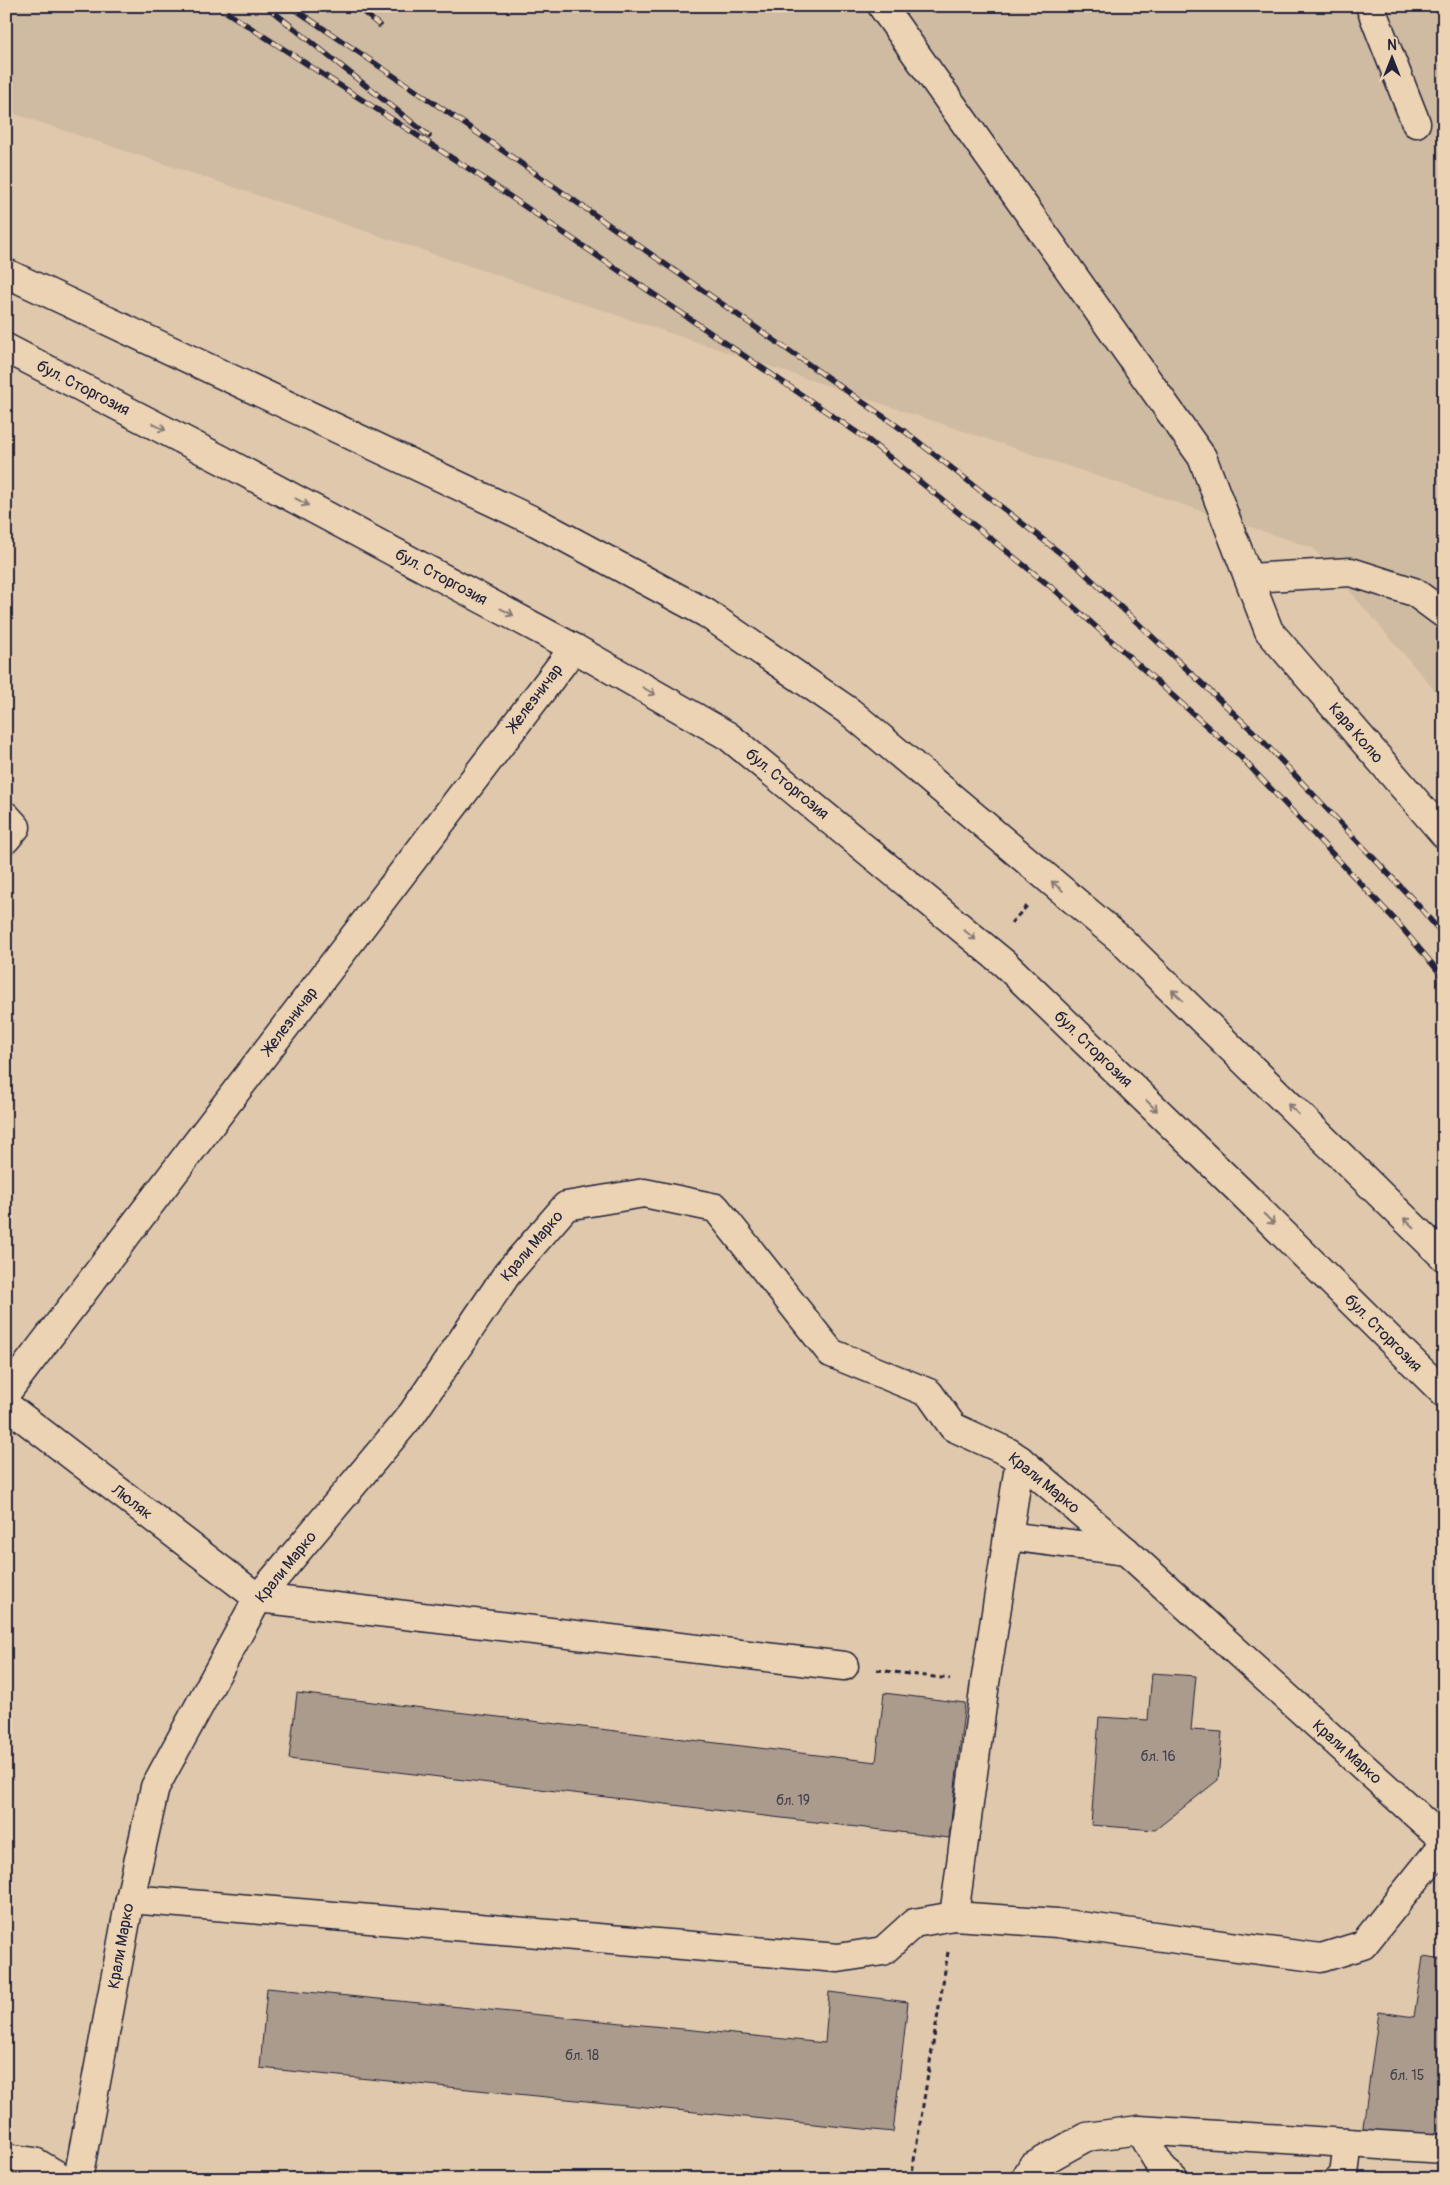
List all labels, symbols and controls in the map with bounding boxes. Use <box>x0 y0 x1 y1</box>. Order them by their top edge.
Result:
north arrow <box>1368 32 1418 82</box>
text: N <box>1387 37 1397 54</box>
street label: бул. Сторгозия <box>33 356 133 420</box>
one-way arrow <box>151 422 166 432</box>
one-way arrow <box>295 498 309 508</box>
street label: бул. Сторгозия <box>391 544 491 610</box>
one-way arrow <box>500 607 515 617</box>
street label: Железничар <box>501 660 567 738</box>
one-way arrow <box>642 686 657 696</box>
street label: Кара Колю <box>1324 699 1388 767</box>
street label: бул. Сторгозия <box>741 744 833 824</box>
one-way arrow <box>1051 881 1064 892</box>
one-way arrow <box>963 929 976 940</box>
street label: Железничар <box>256 983 322 1061</box>
one-way arrow <box>1171 989 1183 1002</box>
street label: бул. Сторгозия <box>1049 1006 1137 1092</box>
one-way arrow <box>1146 1100 1159 1112</box>
one-way arrow <box>1287 1103 1299 1115</box>
street label: Крали Марко <box>497 1206 568 1286</box>
one-way arrow <box>1263 1213 1275 1225</box>
one-way arrow <box>1403 1217 1415 1229</box>
street label: бул. Сторгозия <box>1340 1290 1426 1376</box>
street label: Крали Марко <box>1004 1448 1084 1518</box>
street label: Люляк <box>107 1479 156 1524</box>
street label: Крали Марко <box>251 1527 321 1607</box>
street label: Крали Марко <box>1308 1716 1386 1789</box>
house number: бл. 16 <box>1140 1748 1176 1765</box>
house number: бл. 19 <box>776 1792 810 1809</box>
street label: Крали Марко <box>104 1901 138 1990</box>
house number: бл. 18 <box>565 2047 599 2064</box>
house number: бл. 15 <box>1390 2067 1424 2084</box>

